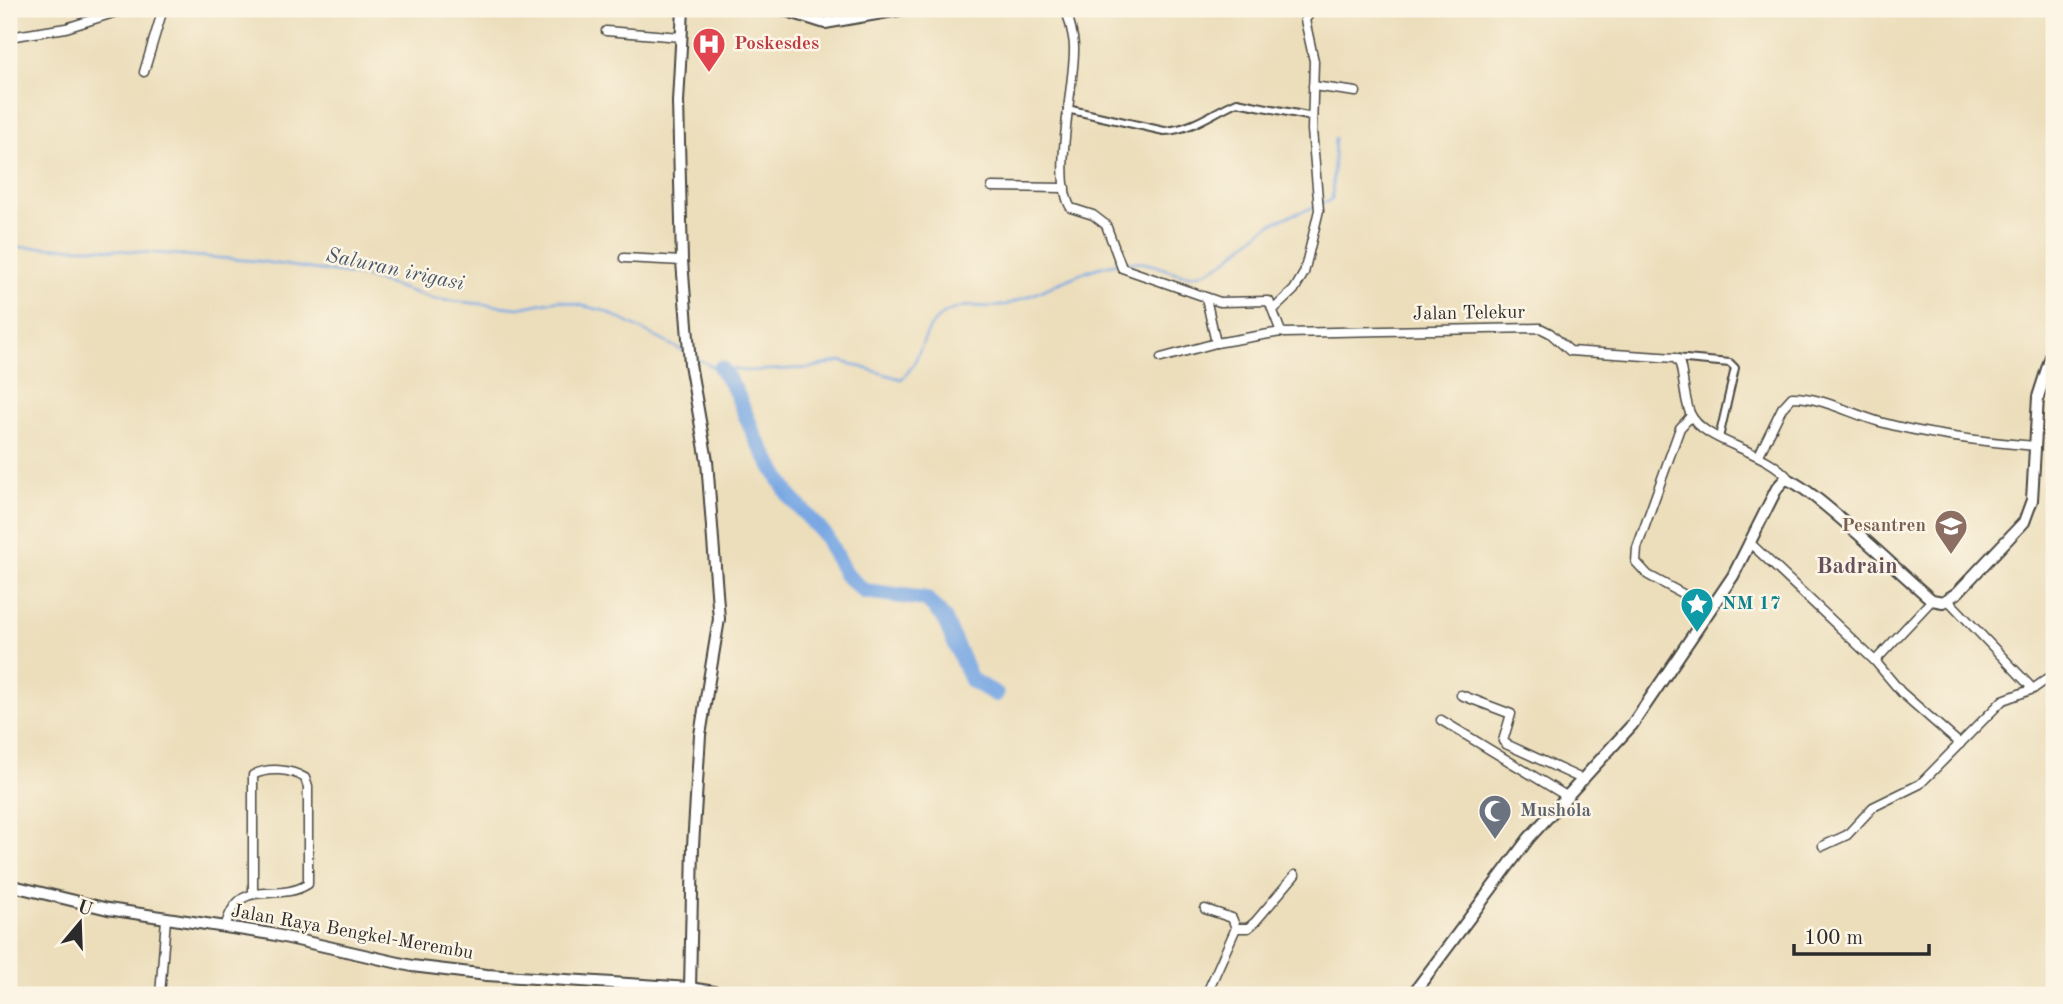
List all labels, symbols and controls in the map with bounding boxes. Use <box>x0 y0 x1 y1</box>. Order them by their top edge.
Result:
hospital icon: Poskesdes <box>690 25 728 74</box>
place label: Poskesdes <box>734 35 819 54</box>
water label: Saluran irigasi <box>324 245 466 295</box>
street label: Jalan Telekur <box>1413 304 1526 324</box>
school or university icon: Pesantren <box>1932 507 1970 556</box>
place label: Pesantren <box>1842 517 1926 536</box>
district label: Badrain <box>1816 555 1898 578</box>
place icon: NM 17 <box>1678 585 1716 634</box>
place label: NM 17 <box>1722 595 1781 614</box>
mosque icon: Mushola <box>1476 792 1514 841</box>
place label: Mushola <box>1520 802 1592 821</box>
north arrow <box>46 888 116 958</box>
text: U <box>74 898 95 921</box>
street label: Jalan Raya Bengkel-Merembu <box>229 902 475 964</box>
scale bar <box>1794 913 1928 957</box>
text: 100 m <box>1804 928 1863 949</box>

